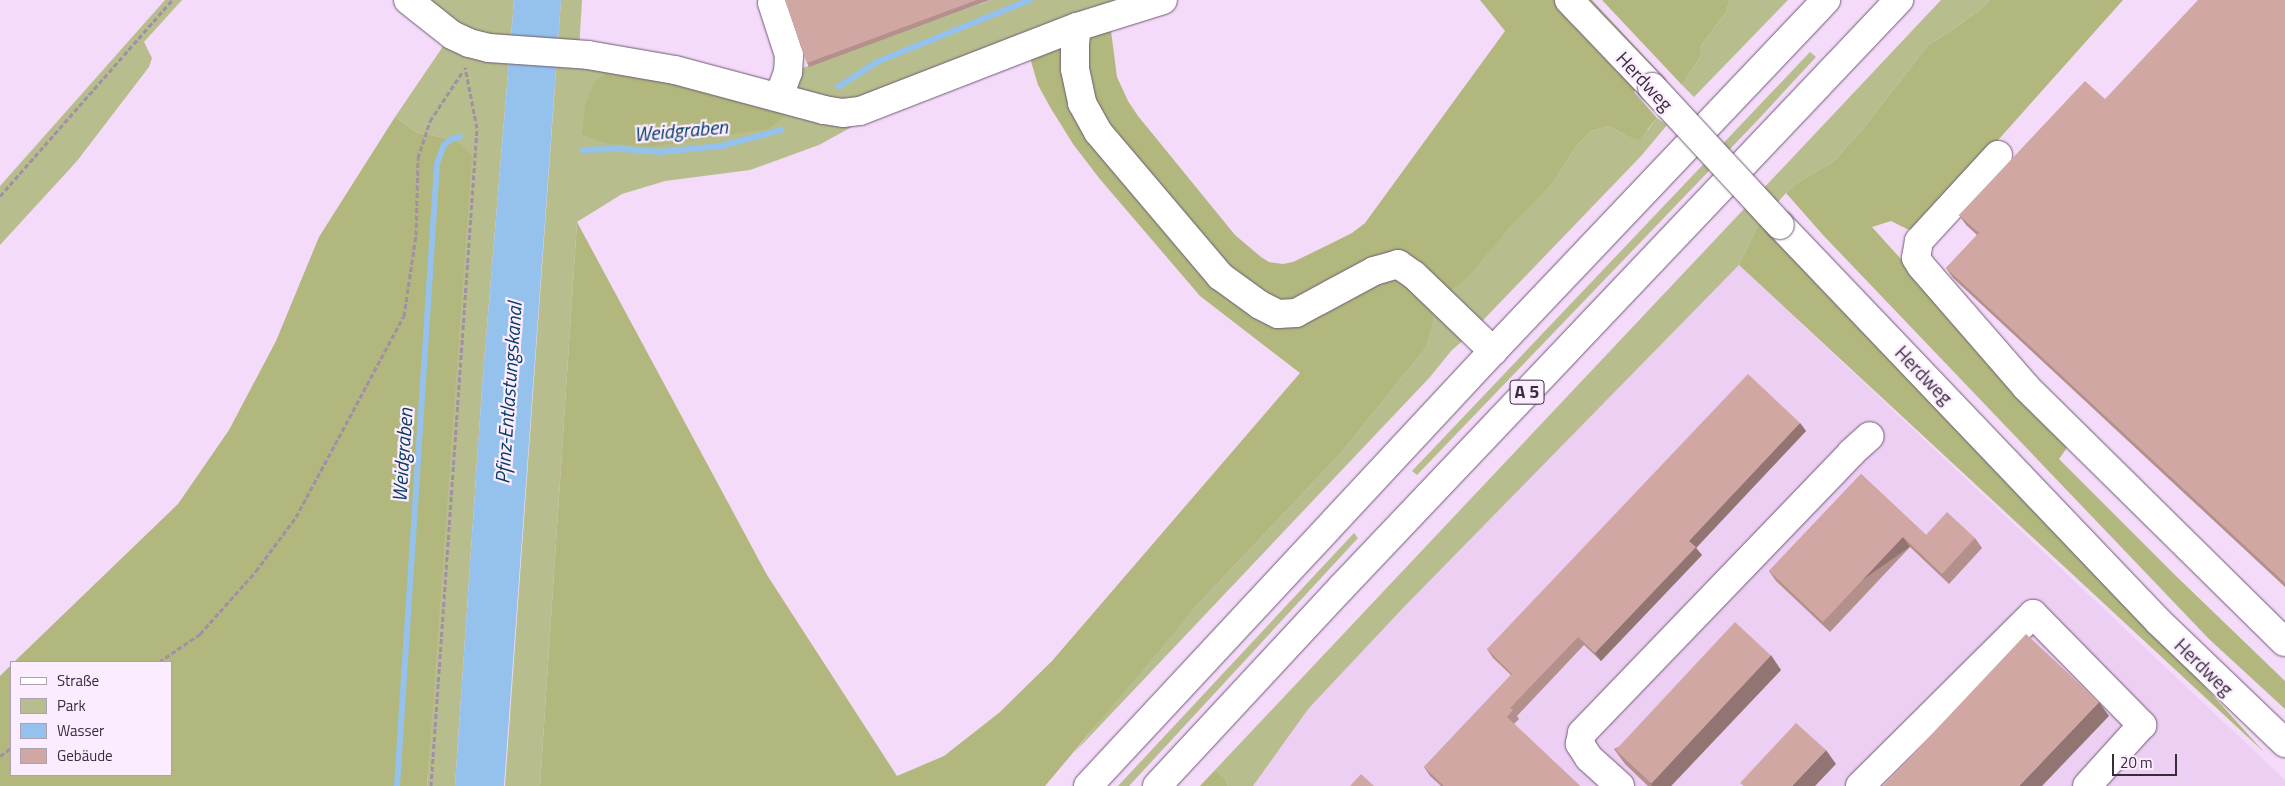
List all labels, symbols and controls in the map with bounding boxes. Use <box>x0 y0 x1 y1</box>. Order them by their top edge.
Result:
street label: Herdweg <box>1612 47 1678 115</box>
water label: Weidgraben <box>633 114 729 146</box>
water label: Pfinz-Entlastungskanal <box>490 301 526 485</box>
street label: Herdweg <box>1891 341 1957 409</box>
road number: A 5 <box>1510 377 1544 408</box>
water label: Weidgraben <box>387 407 417 503</box>
street label: Herdweg <box>2170 634 2238 700</box>
legend <box>10 661 172 776</box>
text: Straße <box>57 669 99 692</box>
text: Park <box>57 694 86 717</box>
text: Wasser <box>57 719 104 742</box>
text: Gebäude <box>57 744 113 767</box>
scale bar <box>2115 744 2180 776</box>
text: 20 m <box>2120 751 2153 774</box>

